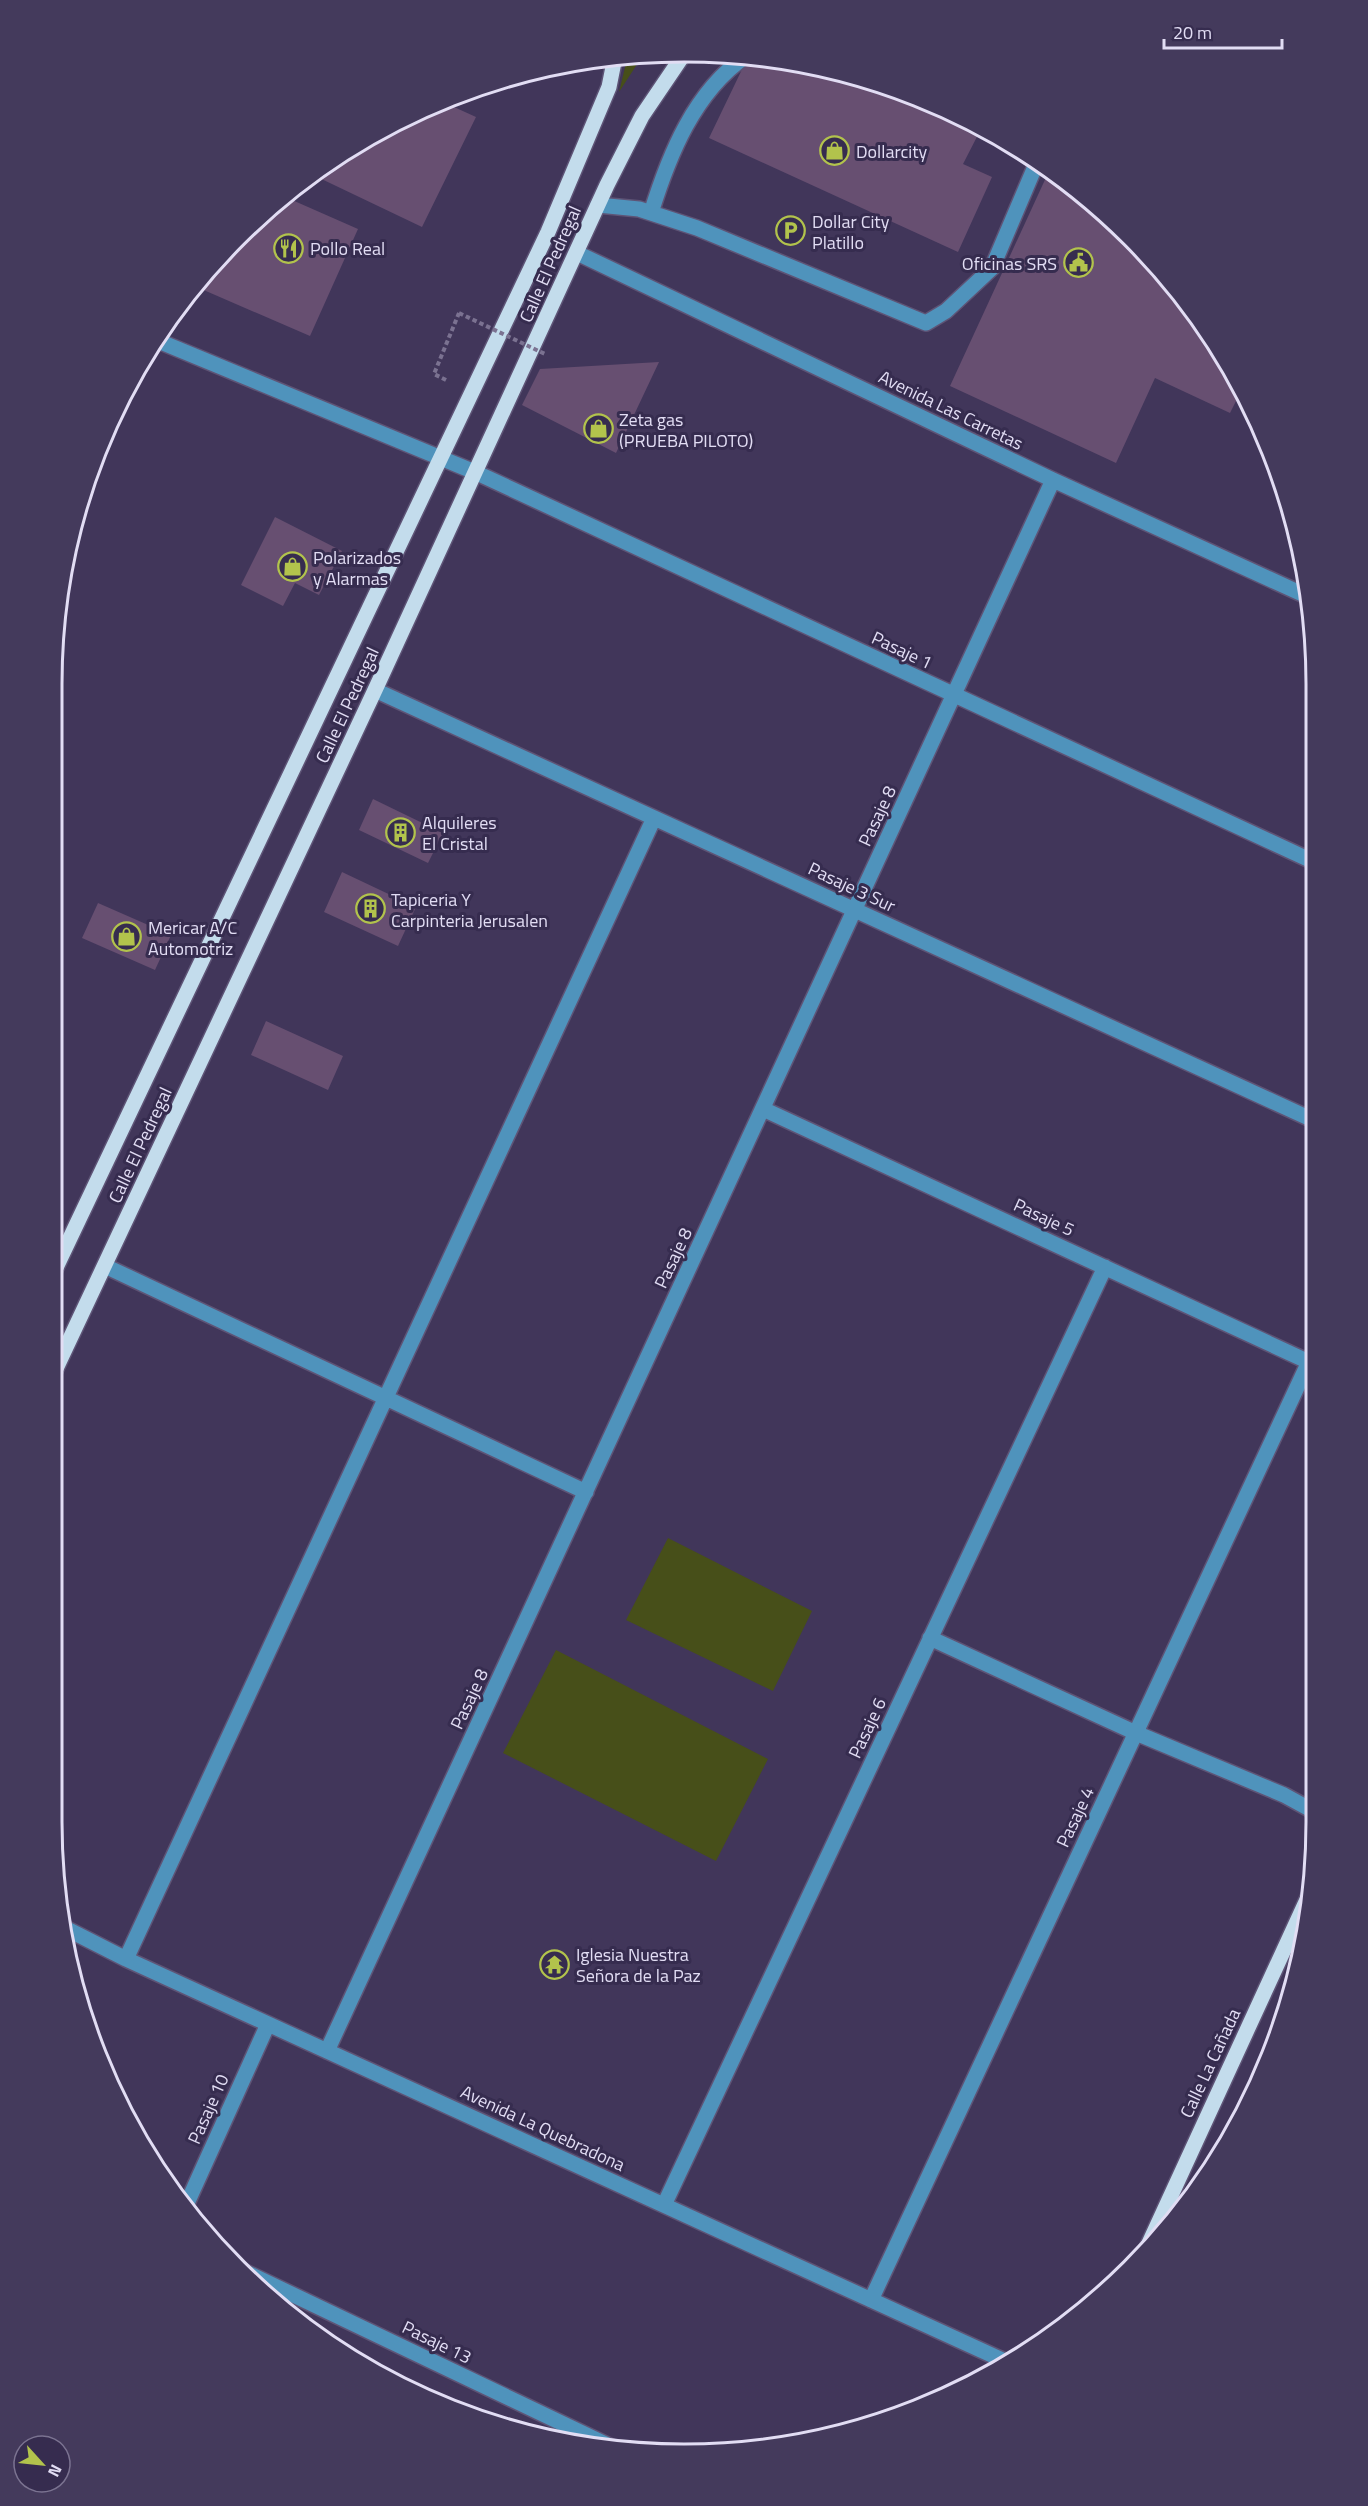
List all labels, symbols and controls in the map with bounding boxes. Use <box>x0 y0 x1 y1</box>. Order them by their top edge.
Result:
scale bar <box>1164 12 1282 50</box>
text: 20 m <box>1173 19 1212 46</box>
shop icon: Dollarcity <box>819 135 851 167</box>
place label: Dollarcity <box>856 138 928 165</box>
street label: Calle El Pedregal <box>512 201 588 327</box>
place label: Dollar City Platillo <box>812 208 890 256</box>
parking icon: Dollar City Platillo <box>775 215 807 247</box>
restaurant icon: Pollo Real <box>273 232 305 264</box>
place label: Pollo Real <box>310 235 385 262</box>
public building icon: Oficinas SRS <box>1062 247 1094 279</box>
place label: Oficinas SRS <box>962 250 1057 277</box>
street label: Avenida Las Carretas <box>874 363 1028 457</box>
place label: Zeta gas (PRUEBA PILOTO) <box>619 406 753 454</box>
shop icon: Zeta gas (PRUEBA PILOTO) <box>582 413 614 445</box>
place label: Polarizados y Alarmas <box>313 544 401 592</box>
shop icon: Polarizados y Alarmas <box>276 551 308 583</box>
street label: Pasaje 1 <box>867 624 937 676</box>
street label: Calle El Pedregal <box>308 643 386 767</box>
street label: Pasaje 8 <box>851 781 903 851</box>
place label: Alquileres El Cristal <box>422 809 497 857</box>
building icon: Alquileres El Cristal <box>385 816 417 848</box>
street label: Pasaje 3 Sur <box>804 855 900 919</box>
place label: Tapiceria Y Carpinteria Jerusalen <box>391 886 548 934</box>
building icon: Tapiceria Y Carpinteria Jerusalen <box>354 893 386 925</box>
place label: Mericar A/C Automotriz <box>148 914 237 962</box>
shop icon: Mericar A/C Automotriz <box>111 921 143 953</box>
street label: Calle El Pedregal <box>101 1083 179 1207</box>
street label: Pasaje 5 <box>1009 1191 1079 1243</box>
street label: Pasaje 8 <box>647 1223 699 1293</box>
street label: Pasaje 8 <box>443 1664 495 1734</box>
street label: Pasaje 6 <box>841 1693 893 1763</box>
street label: Pasaje 4 <box>1049 1782 1101 1852</box>
place label: Iglesia Nuestra Señora de la Paz <box>576 1941 701 1989</box>
temple icon: Iglesia Nuestra Señora de la Paz <box>539 1948 571 1980</box>
street label: Calle La Cañada <box>1173 2004 1247 2122</box>
street label: Pasaje 10 <box>181 2070 235 2148</box>
street label: Avenida La Quebradona <box>456 2078 630 2178</box>
street label: Pasaje 13 <box>398 2314 476 2370</box>
north arrow <box>12 2434 72 2494</box>
text: N <box>42 2460 69 2481</box>

